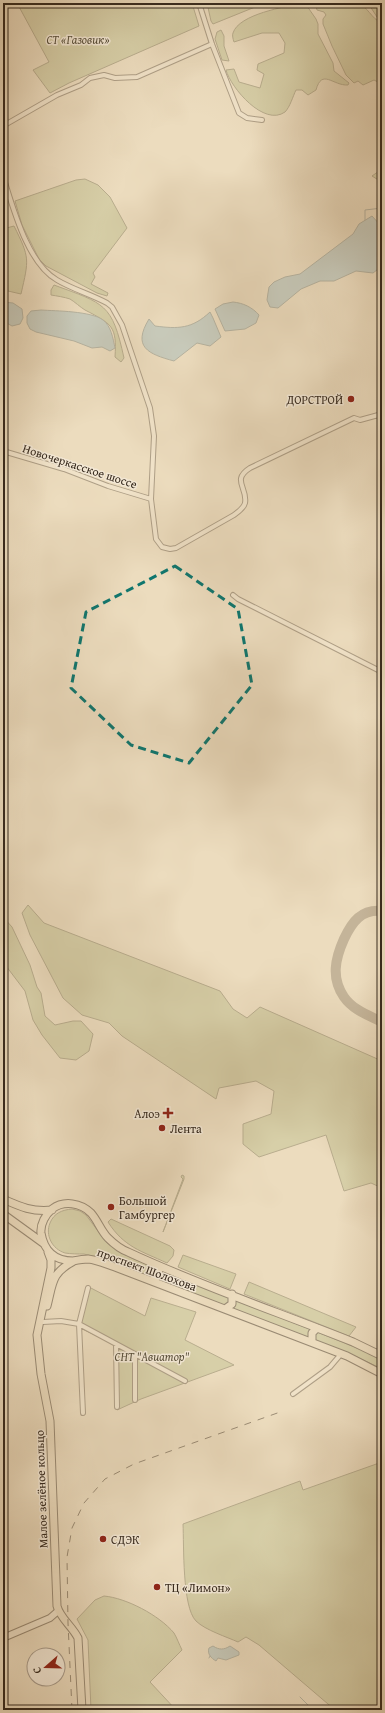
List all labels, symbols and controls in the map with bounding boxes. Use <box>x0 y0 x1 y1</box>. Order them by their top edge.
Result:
park label: СТ «Газовик» <box>46 31 110 48</box>
place label: ДОРСТРОЙ <box>286 391 343 408</box>
marker: ДОРСТРОЙ <box>346 394 356 404</box>
street label: Новочеркасское шоссе <box>21 439 140 493</box>
place label: Алоэ <box>134 1105 160 1122</box>
marker: Алоэ <box>163 1108 173 1118</box>
place label: Лента <box>170 1120 202 1137</box>
marker: Лента <box>157 1123 167 1133</box>
place label: Большой Гамбургер <box>119 1192 176 1223</box>
marker: Большой Гамбургер <box>106 1202 116 1212</box>
street label: проспект Шолохова <box>95 1243 199 1295</box>
park label: СНТ "Авиатор" <box>115 1348 190 1365</box>
street label: Малое зелёное кольцо <box>30 1430 52 1548</box>
place label: СДЭК <box>111 1531 140 1548</box>
marker: СДЭК <box>98 1534 108 1544</box>
place label: ТЦ «Лимон» <box>165 1579 230 1596</box>
marker: ТЦ «Лимон» <box>152 1582 162 1592</box>
north arrow <box>26 1647 66 1687</box>
text: С <box>28 1665 45 1676</box>

